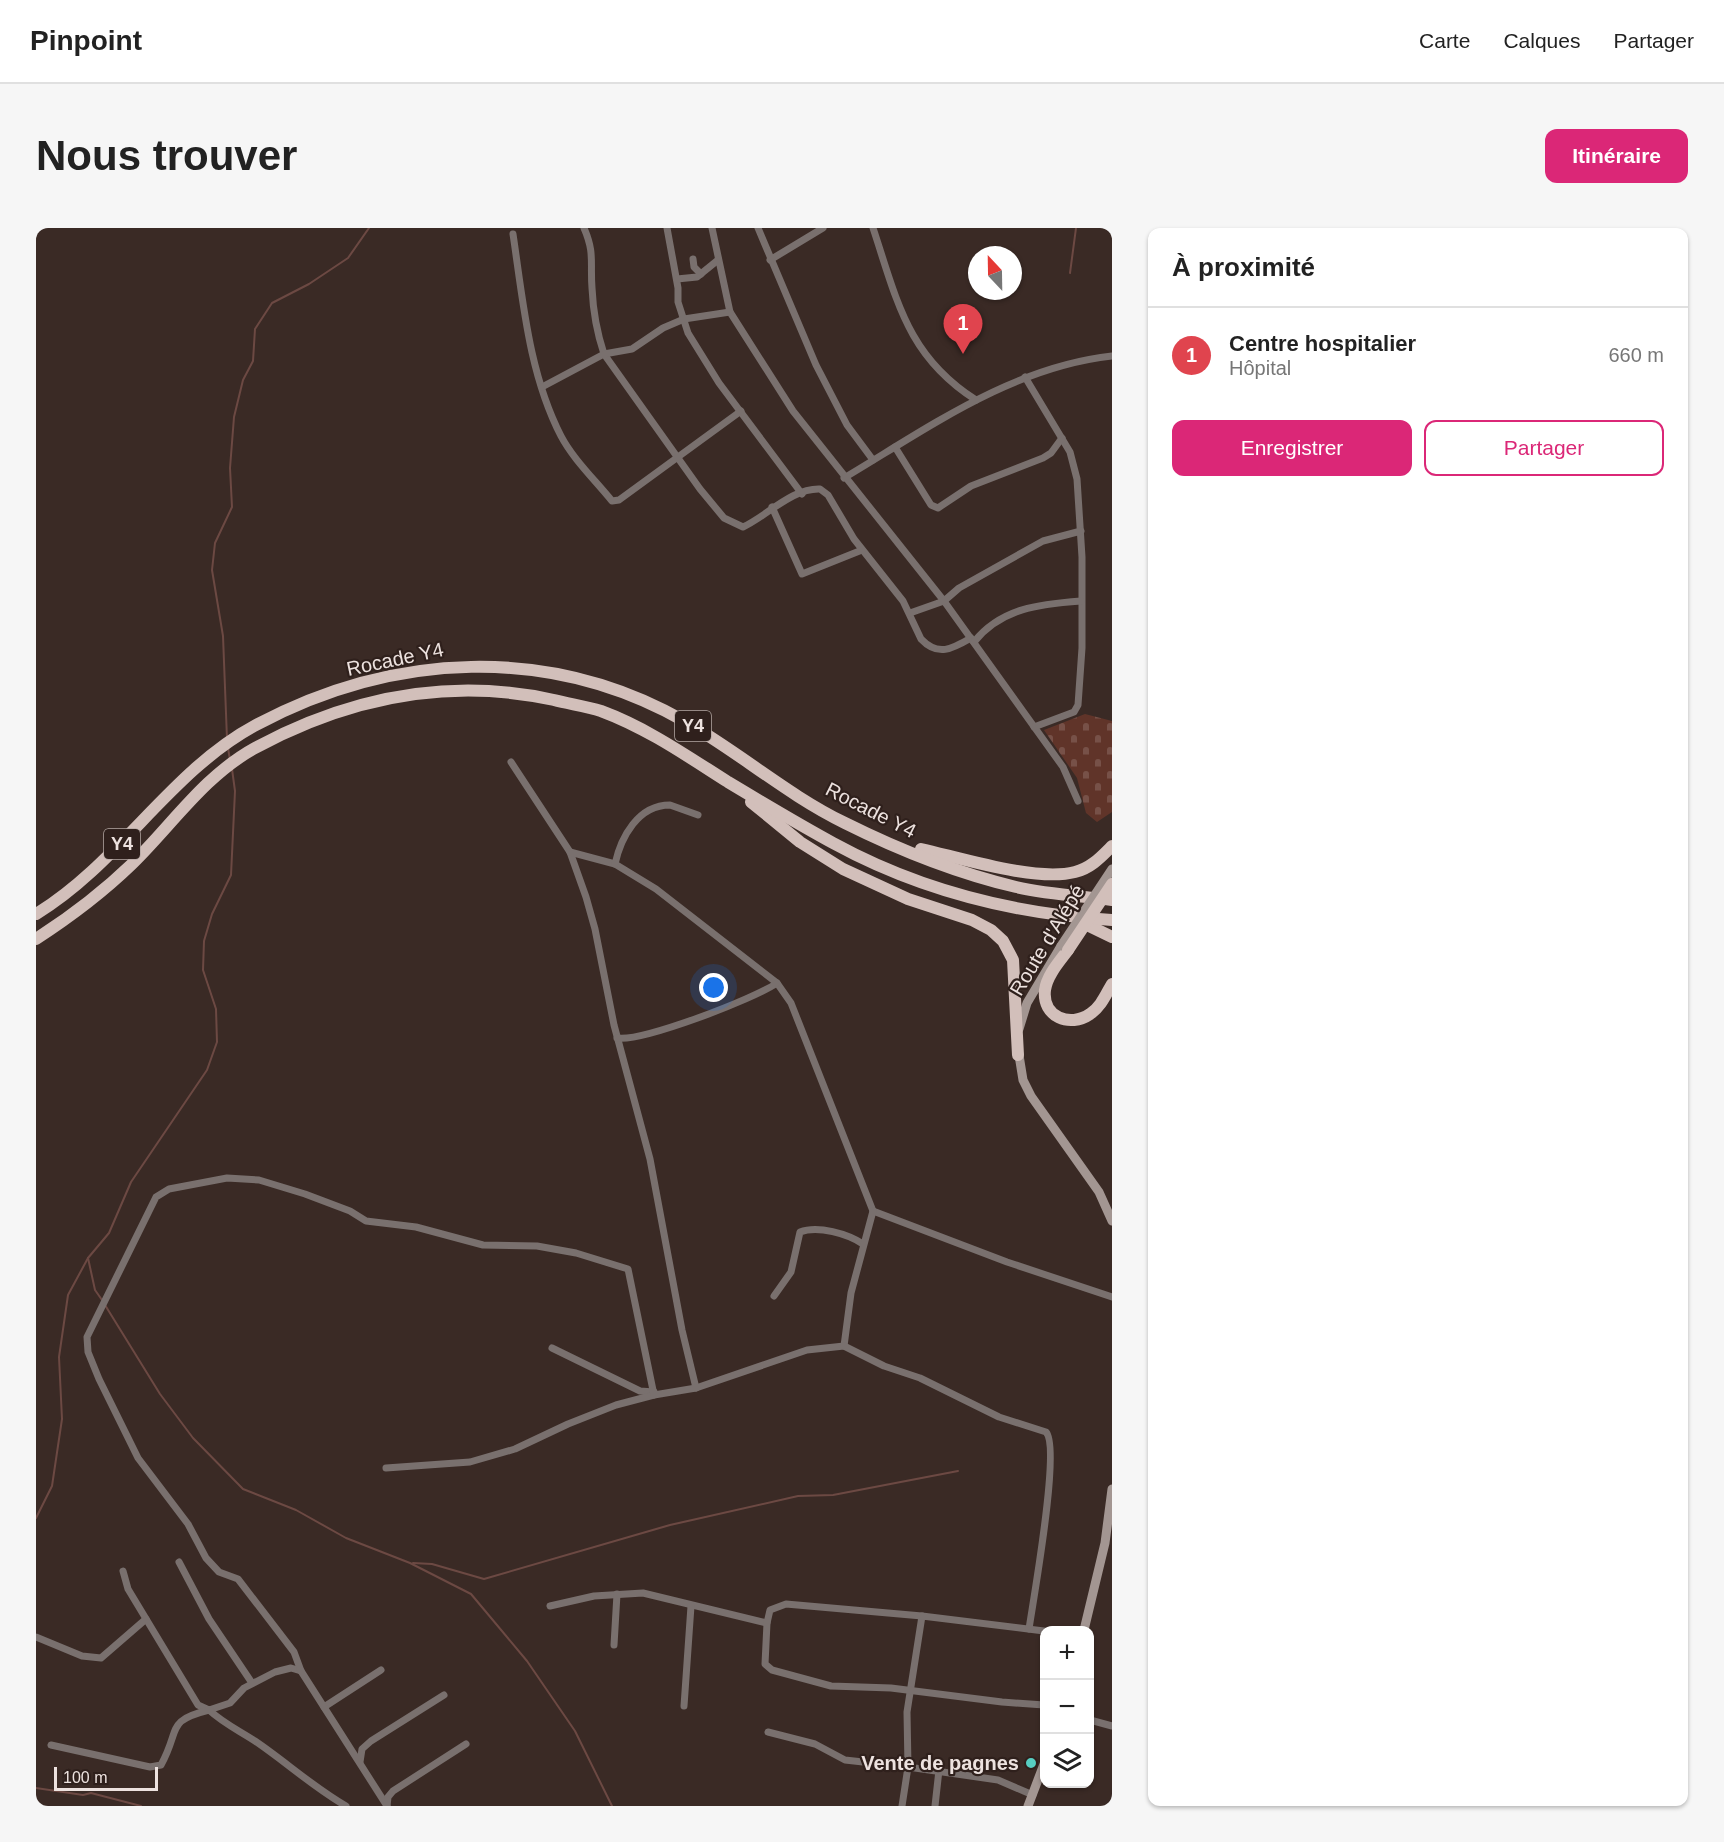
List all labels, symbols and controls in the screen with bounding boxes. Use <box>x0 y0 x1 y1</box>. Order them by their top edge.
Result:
text: Pinpoint <box>30 25 142 56</box>
text: Carte <box>1419 29 1470 52</box>
text: Calques <box>1503 29 1580 52</box>
text: Partager <box>1613 29 1694 52</box>
button: Itinéraire <box>1545 129 1688 183</box>
text: Nous trouver <box>36 132 297 179</box>
north arrow <box>968 246 1022 300</box>
text: À proximité <box>1172 252 1315 282</box>
pin: 1 <box>944 304 982 354</box>
text: Centre hospitalier <box>1229 331 1416 356</box>
text: 1 <box>1186 344 1197 366</box>
text: 660 m <box>1608 344 1664 366</box>
text: Hôpital <box>1229 357 1291 379</box>
button: Enregistrer <box>1172 420 1412 476</box>
button: Partager <box>1424 420 1664 476</box>
street label: Rocade Y4 <box>344 638 446 680</box>
road number: Y4 <box>675 711 711 741</box>
street label: Rocade Y4 <box>822 778 920 842</box>
road number: Y4 <box>104 829 140 859</box>
street label: Route d'Alépé <box>1005 881 1089 999</box>
your location <box>699 973 728 1002</box>
map controls <box>1040 1626 1094 1788</box>
button: + <box>1040 1626 1094 1680</box>
button: − <box>1040 1680 1094 1734</box>
button: layers <box>1040 1734 1094 1788</box>
place label: Vente de pagnes <box>861 1752 1019 1774</box>
marker: Vente de pagnes <box>1024 1756 1038 1770</box>
scale bar <box>54 1764 158 1792</box>
text: 100 m <box>63 1769 107 1786</box>

